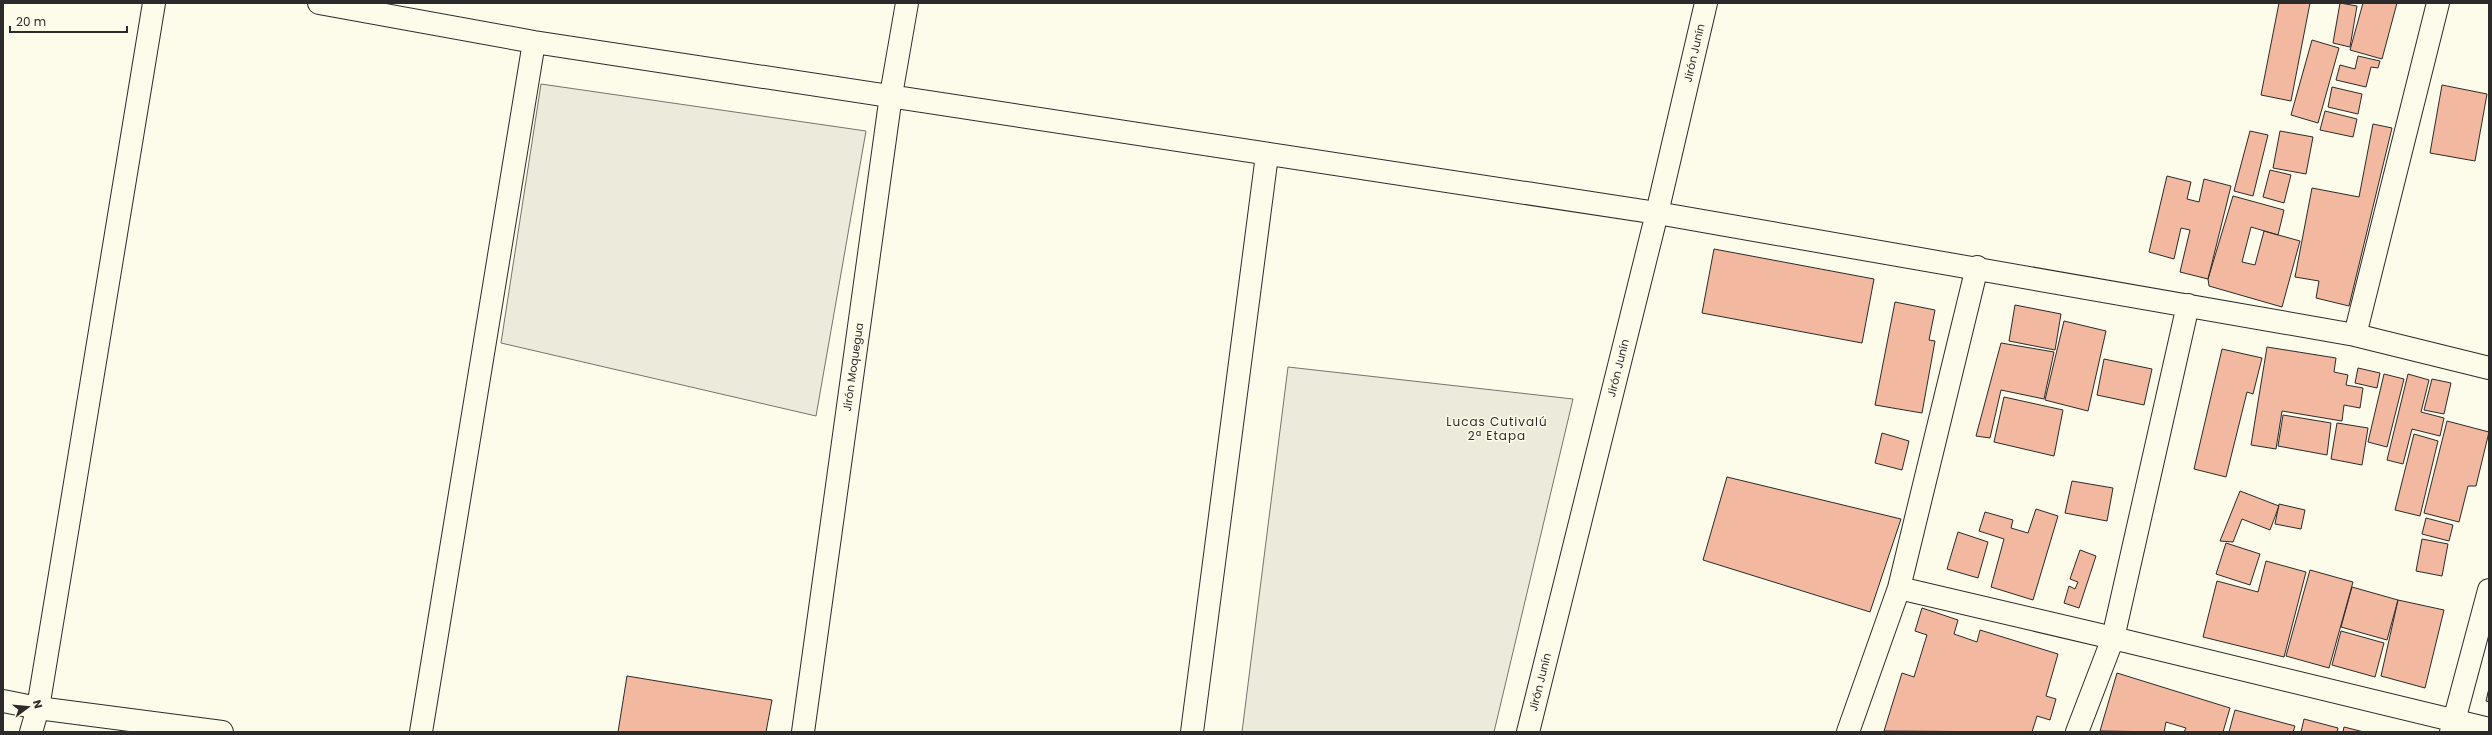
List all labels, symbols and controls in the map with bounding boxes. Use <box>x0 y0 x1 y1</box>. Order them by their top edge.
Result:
scale bar <box>10 8 127 34</box>
text: 20 m <box>16 13 46 30</box>
street label: Jirón Junín <box>1680 22 1708 84</box>
street label: Jirón Moquegua <box>839 322 867 412</box>
street label: Jirón Junín <box>1603 337 1633 399</box>
district label: Lucas Cutivalú 2ª Etapa <box>1446 413 1548 444</box>
street label: Jirón Junín <box>1525 651 1555 713</box>
north arrow <box>8 687 48 727</box>
text: N <box>29 698 46 710</box>

